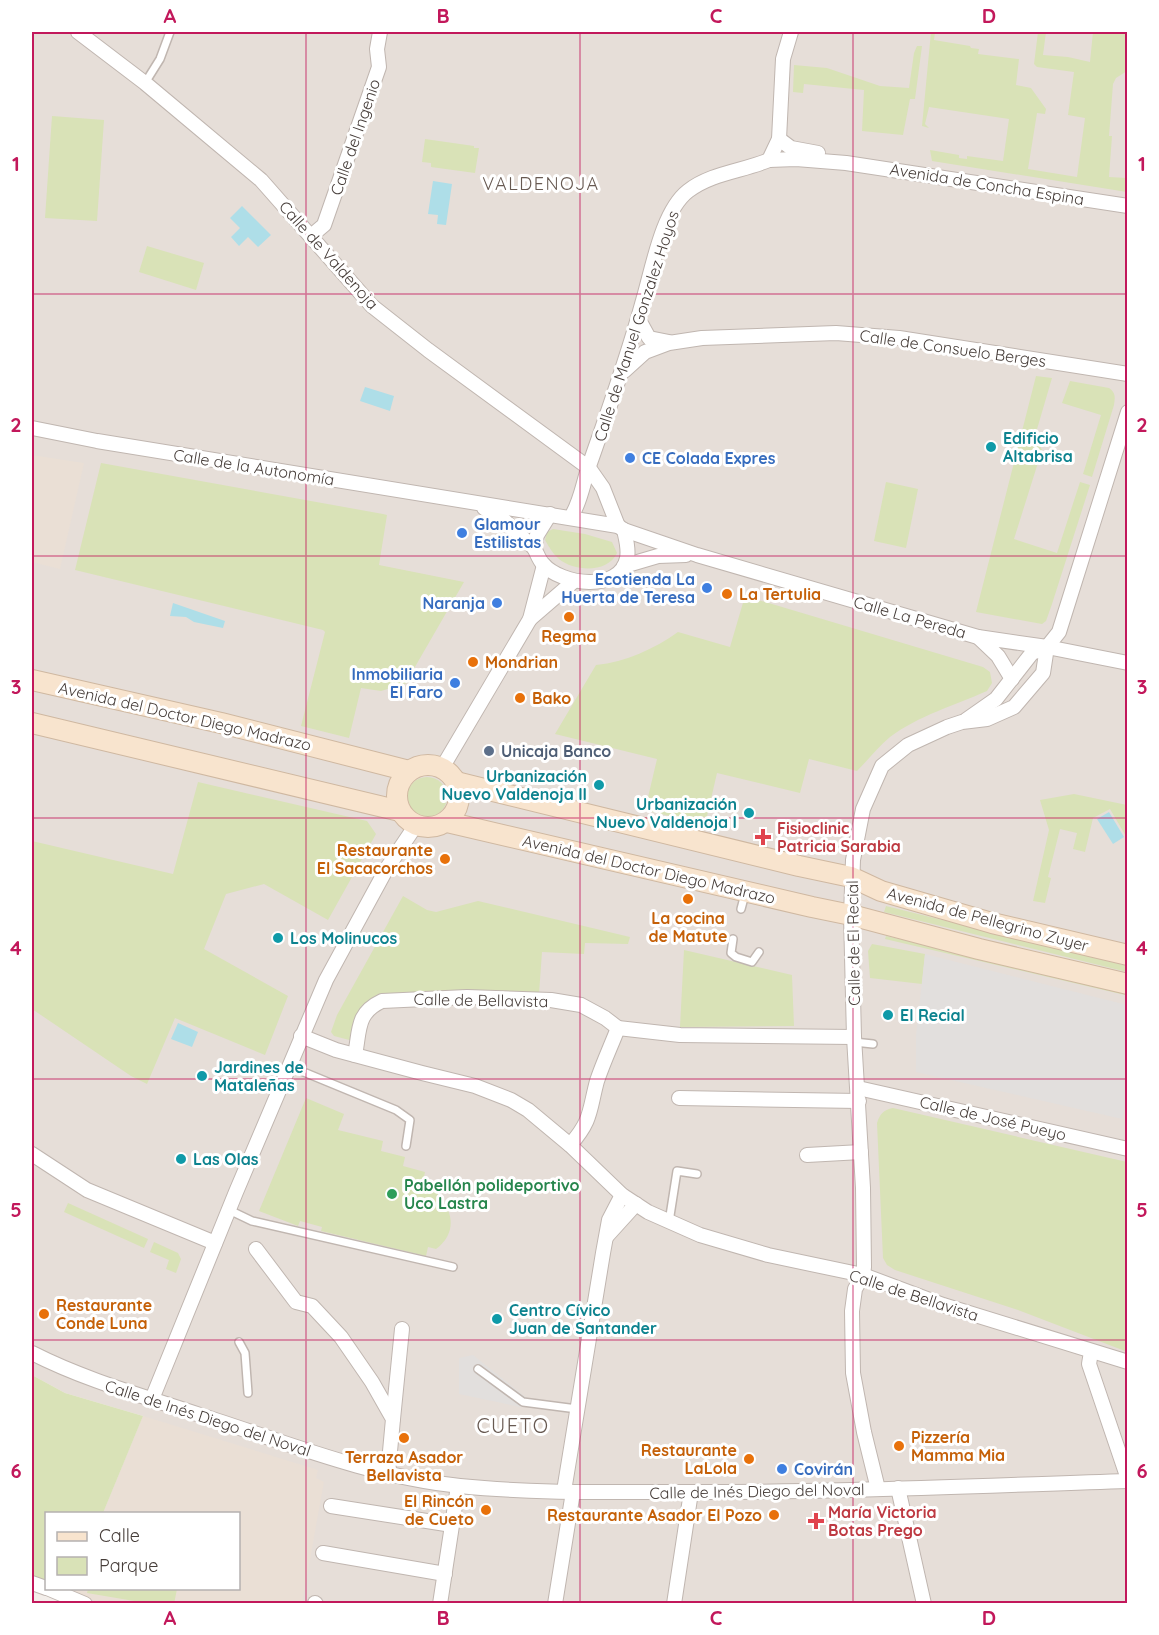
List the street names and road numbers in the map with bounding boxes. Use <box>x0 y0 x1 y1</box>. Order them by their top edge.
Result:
street label: Calle del Ingenio <box>326 76 384 198</box>
street label: Avenida de Concha Espina <box>888 159 1086 209</box>
street label: Calle de Valdenoja <box>275 197 383 313</box>
street label: Calle de Manuel Gonzalez Hoyos <box>589 208 683 444</box>
street label: Calle de Consuelo Berges <box>859 325 1047 371</box>
street label: Calle de la Autonomía <box>172 444 336 490</box>
street label: Calle La Pereda <box>851 591 969 643</box>
street label: Avenida del Doctor Diego Madrazo <box>57 677 313 755</box>
street label: Avenida del Doctor Diego Madrazo <box>521 830 777 908</box>
street label: Calle de El Recial <box>842 880 864 1006</box>
street label: Avenida de Pellegrino Zuyer <box>885 882 1091 956</box>
street label: Calle de Bellavista <box>413 989 549 1011</box>
street label: Calle de José Pueyo <box>918 1091 1068 1145</box>
street label: Calle de Bellavista <box>847 1265 981 1325</box>
street label: Calle de Inés Diego del Noval <box>102 1375 314 1461</box>
street label: Calle de Inés Diego del Noval <box>649 1479 865 1503</box>

